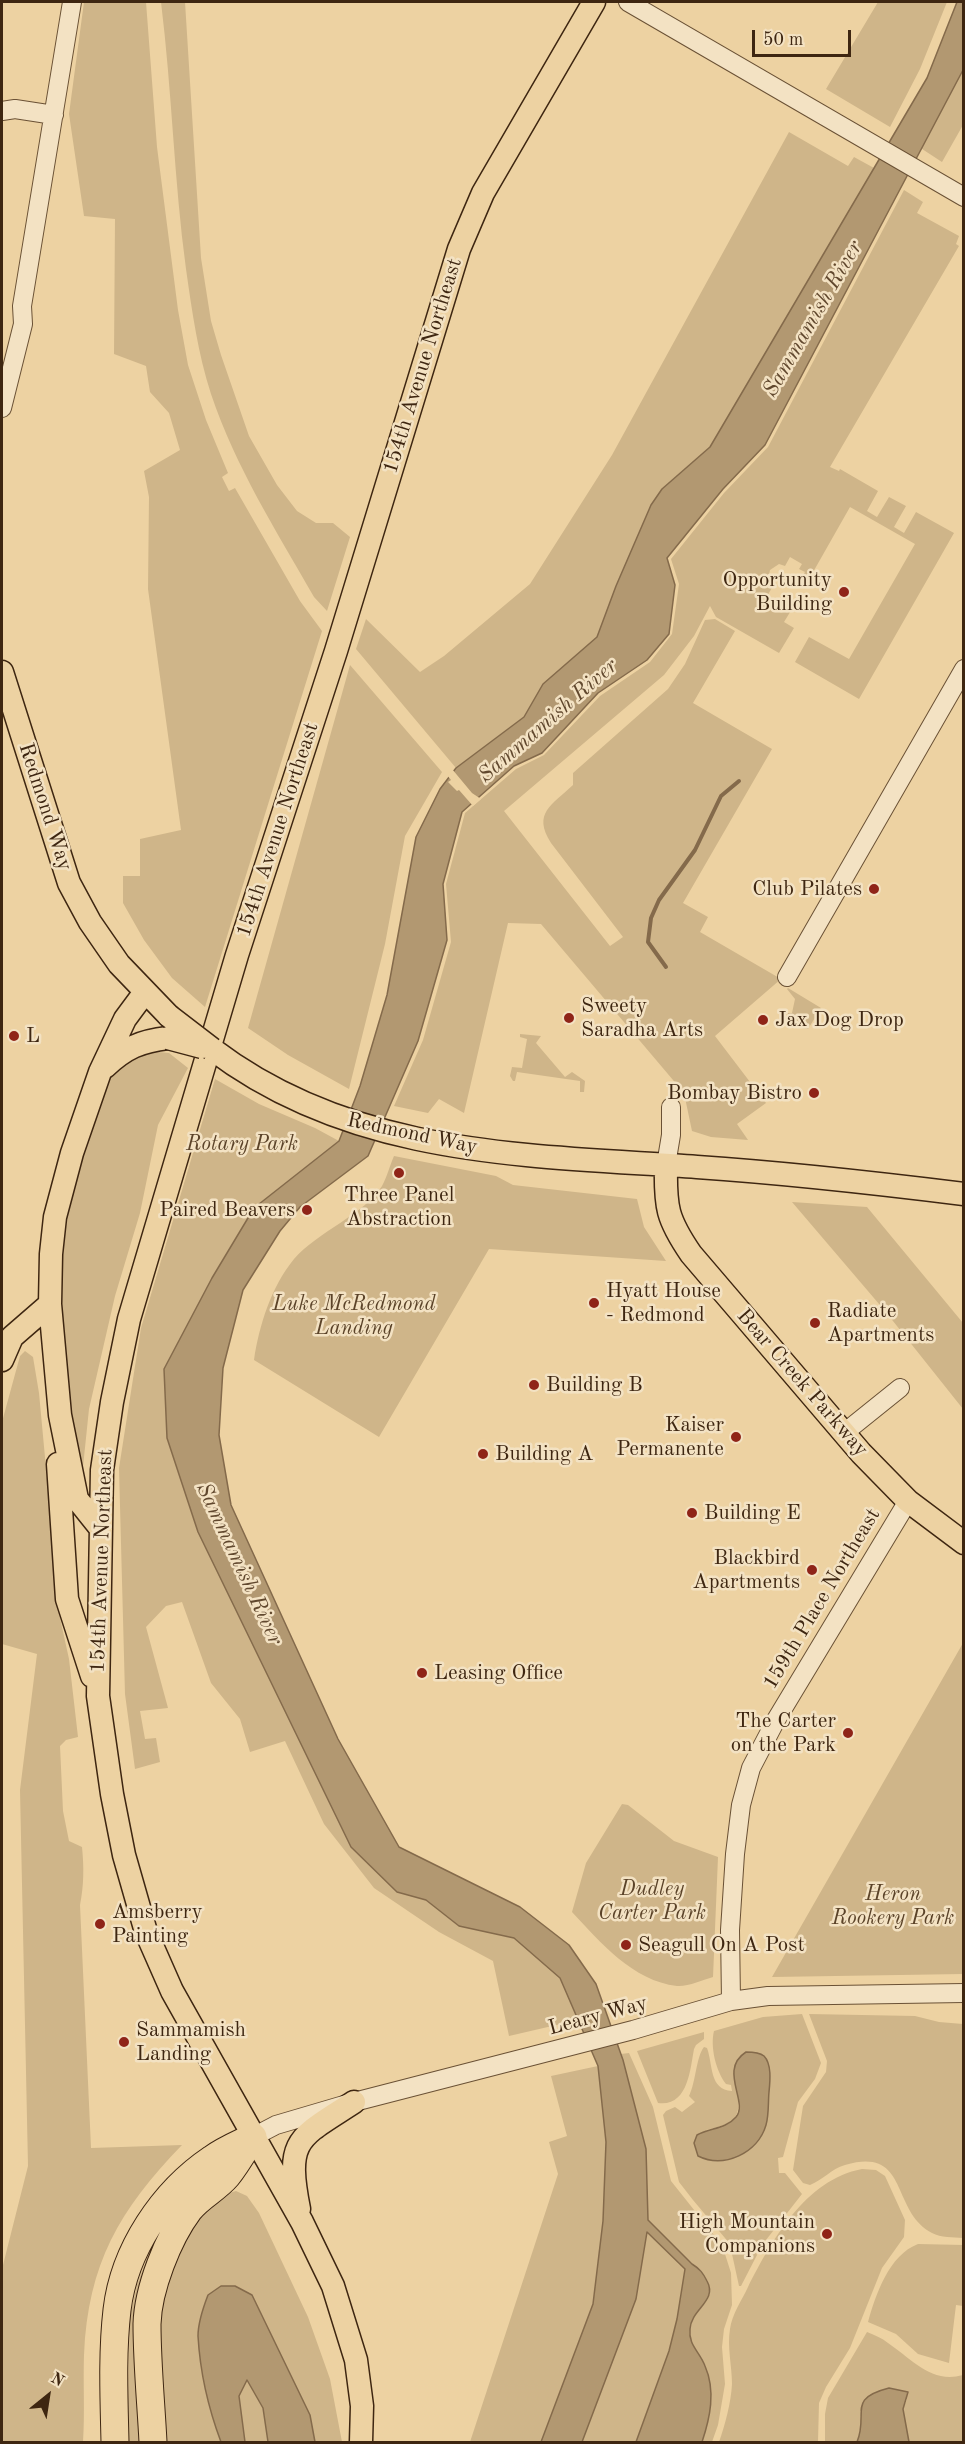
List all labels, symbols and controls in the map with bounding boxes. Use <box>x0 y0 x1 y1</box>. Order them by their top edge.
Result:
scale bar <box>755 18 854 56</box>
text: 50 m <box>763 31 803 49</box>
water label: Sammamish River <box>757 236 869 402</box>
street label: 154th Avenue Northeast <box>378 255 468 477</box>
place label: Opportunity Building <box>722 567 832 617</box>
marker: Opportunity Building <box>837 585 851 599</box>
water label: Sammamish River <box>473 653 623 789</box>
street label: 154th Avenue Northeast <box>231 719 325 941</box>
street label: Redmond Way <box>12 740 78 874</box>
place label: Club Pilates <box>752 876 862 902</box>
marker: Club Pilates <box>867 882 881 896</box>
place label: Sweety Saradha Arts <box>581 993 703 1043</box>
place label: Jax Dog Drop <box>775 1007 904 1033</box>
marker: Sweety Saradha Arts <box>562 1011 576 1025</box>
marker: Jax Dog Drop <box>756 1013 770 1027</box>
place label: L <box>26 1023 40 1049</box>
marker: L <box>7 1029 21 1043</box>
place label: Bombay Bistro <box>667 1080 802 1106</box>
marker: Bombay Bistro <box>807 1086 821 1100</box>
street label: Redmond Way <box>344 1108 480 1160</box>
park label: Rotary Park <box>186 1131 298 1157</box>
marker: Three Panel Abstraction <box>392 1166 406 1180</box>
place label: Three Panel Abstraction <box>344 1182 454 1232</box>
place label: Paired Beavers <box>159 1197 295 1223</box>
marker: Paired Beavers <box>300 1203 314 1217</box>
place label: Hyatt House - Redmond <box>606 1278 721 1328</box>
park label: Luke McRedmond Landing <box>272 1291 436 1341</box>
marker: Hyatt House - Redmond <box>587 1296 601 1310</box>
place label: Radiate Apartments <box>827 1298 934 1348</box>
street label: Bear Creek Parkway <box>731 1304 873 1462</box>
marker: Radiate Apartments <box>808 1316 822 1330</box>
place label: Building B <box>546 1372 643 1398</box>
marker: Building B <box>527 1378 541 1392</box>
place label: Kaiser Permanente <box>616 1412 724 1462</box>
marker: Kaiser Permanente <box>729 1430 743 1444</box>
place label: Building A <box>495 1441 593 1467</box>
marker: Building A <box>476 1447 490 1461</box>
street label: 154th Avenue Northeast <box>85 1449 119 1673</box>
water label: Sammamish River <box>190 1478 288 1650</box>
place label: Building E <box>704 1500 801 1526</box>
street label: 159th Place Northeast <box>758 1504 886 1694</box>
marker: Building E <box>685 1506 699 1520</box>
place label: Blackbird Apartments <box>693 1545 800 1595</box>
marker: Blackbird Apartments <box>805 1563 819 1577</box>
place label: Leasing Office <box>434 1660 563 1686</box>
marker: Leasing Office <box>415 1666 429 1680</box>
place label: The Carter on the Park <box>731 1708 836 1758</box>
marker: The Carter on the Park <box>841 1726 855 1740</box>
park label: Dudley Carter Park <box>598 1876 706 1926</box>
park label: Heron Rookery Park <box>832 1881 954 1931</box>
place label: Amsberry Painting <box>112 1899 203 1949</box>
marker: Amsberry Painting <box>93 1917 107 1931</box>
place label: Seagull On A Post <box>638 1932 805 1958</box>
marker: Seagull On A Post <box>619 1938 633 1952</box>
street label: Leary Way <box>546 1991 650 2041</box>
place label: Sammamish Landing <box>136 2017 246 2067</box>
marker: Sammamish Landing <box>117 2035 131 2049</box>
place label: High Mountain Companions <box>679 2209 815 2259</box>
marker: High Mountain Companions <box>820 2227 834 2241</box>
north arrow <box>18 2366 78 2426</box>
text: N <box>48 2370 66 2390</box>

